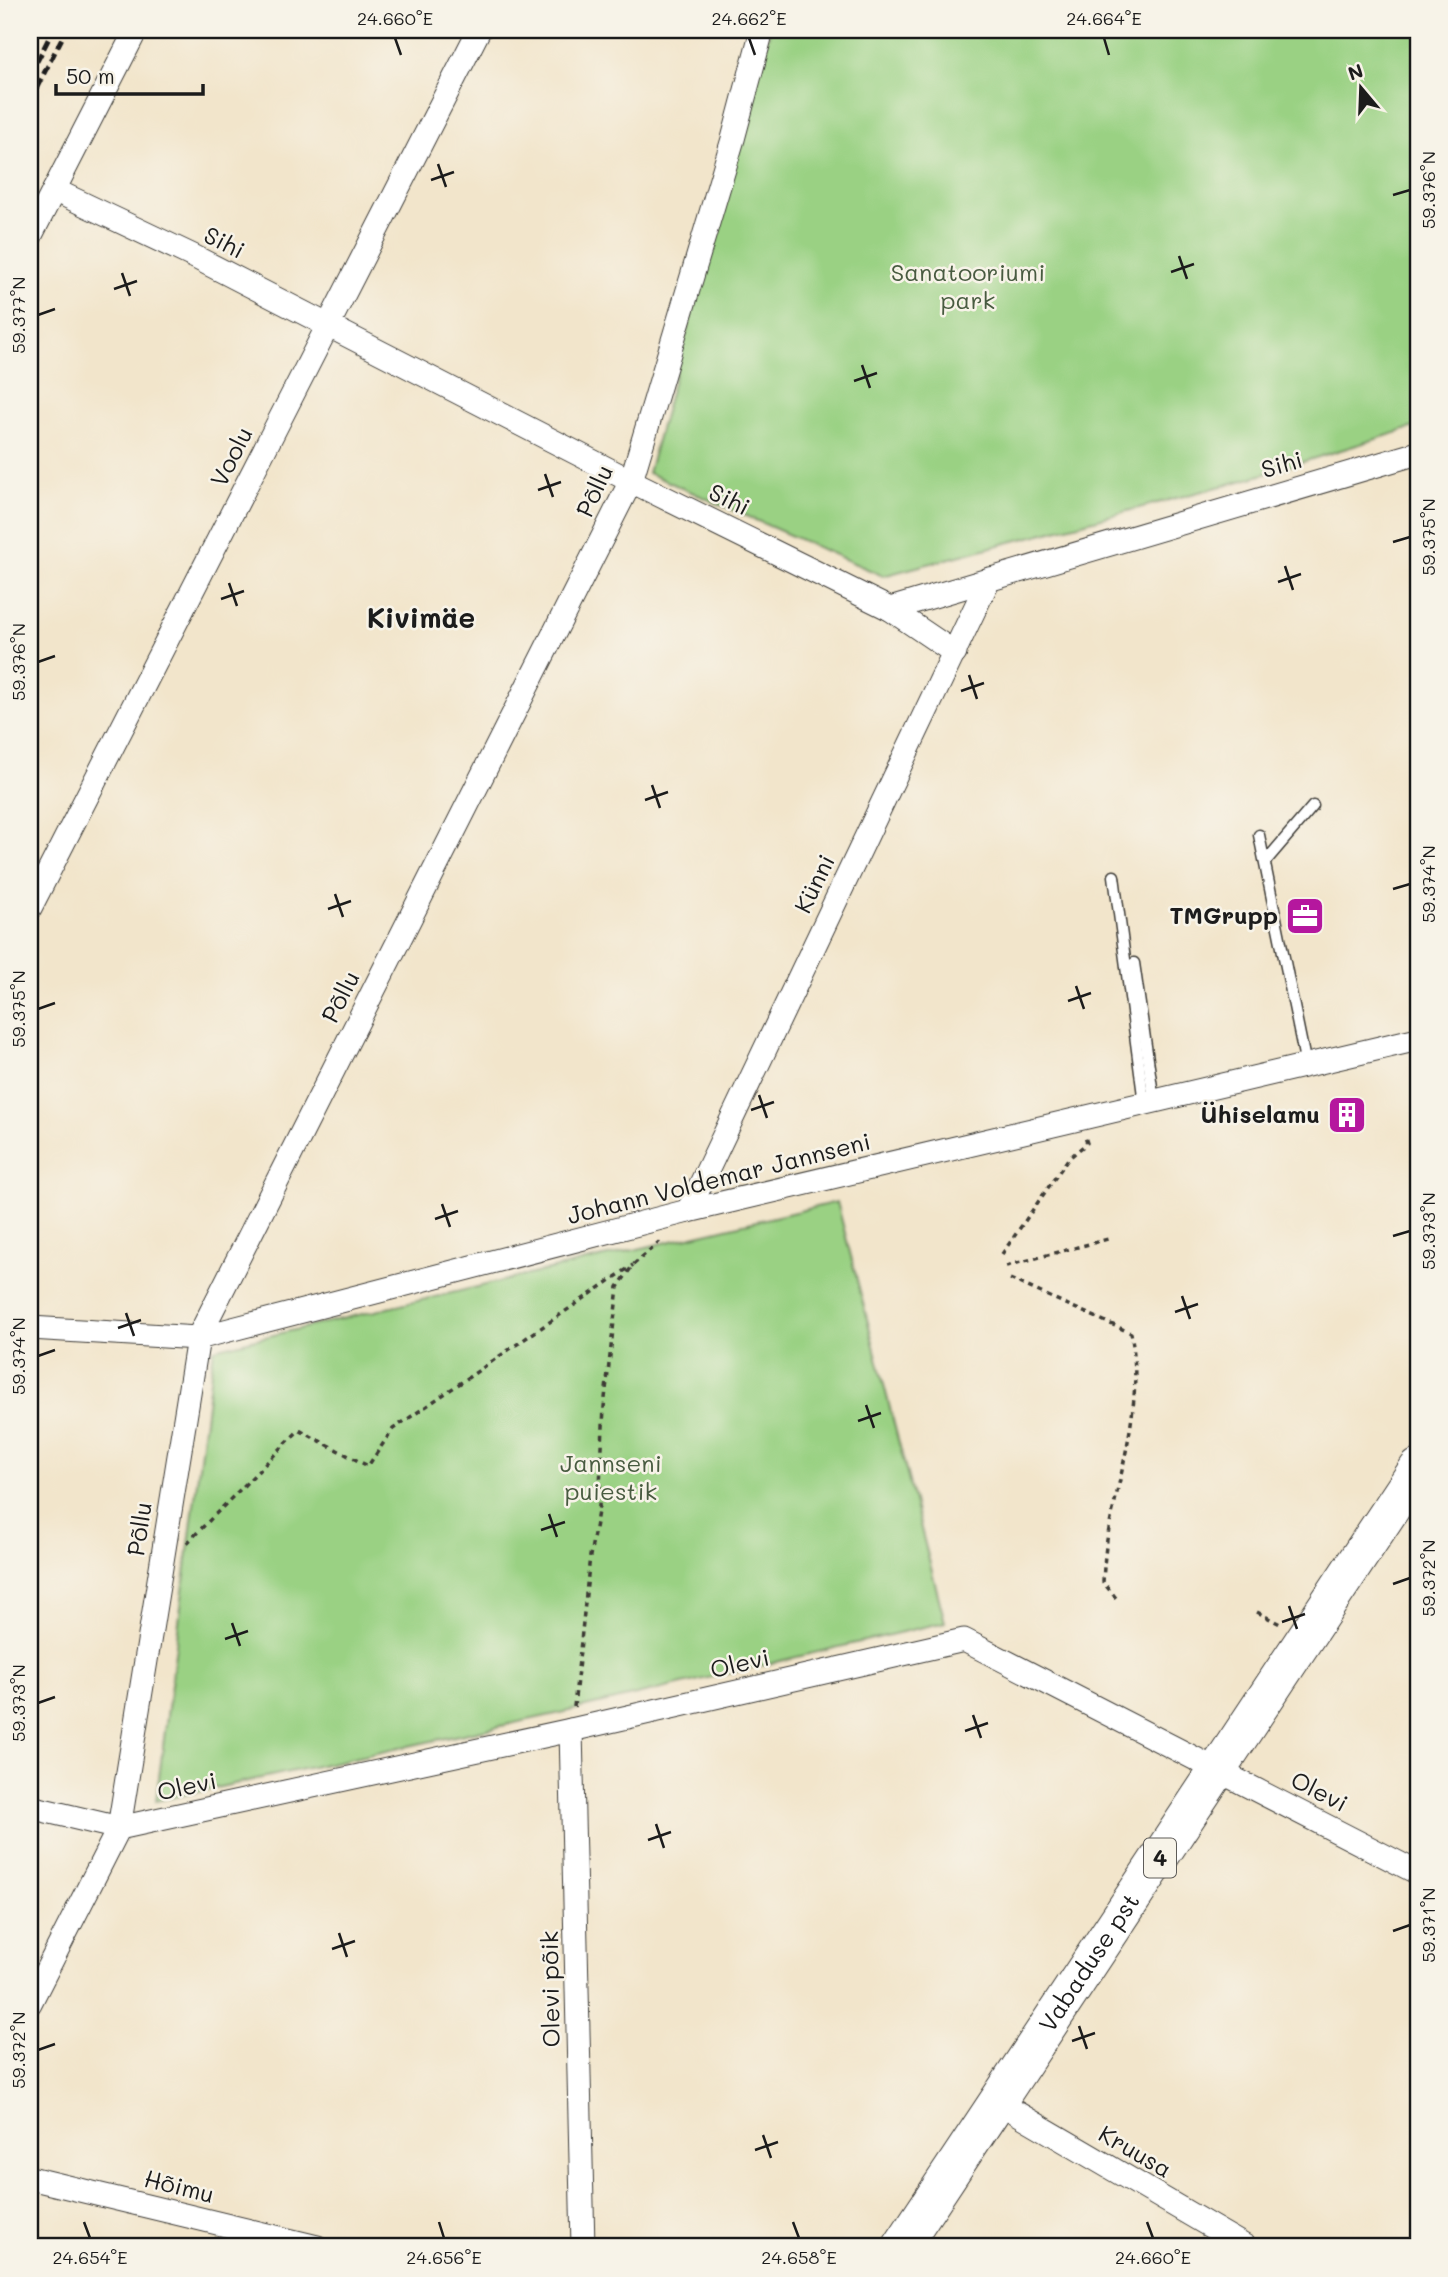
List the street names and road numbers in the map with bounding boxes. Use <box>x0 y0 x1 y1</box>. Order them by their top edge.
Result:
street label: Sihi <box>199 218 250 265</box>
street label: Voolu <box>203 421 259 491</box>
street label: Sihi <box>1257 443 1306 484</box>
street label: Põllu <box>568 459 619 521</box>
street label: Sihi <box>704 476 755 522</box>
street label: Künni <box>786 849 841 918</box>
street label: Põllu <box>314 965 366 1027</box>
street label: Johann Voldemar Jannseni <box>564 1125 874 1230</box>
street label: Põllu <box>119 1500 158 1558</box>
street label: Olevi <box>707 1641 772 1684</box>
street label: Olevi <box>1286 1763 1353 1818</box>
street label: Olevi <box>154 1764 219 1807</box>
road number: 4 <box>1144 1839 1176 1878</box>
street label: Vabaduse pst <box>1031 1887 1146 2037</box>
street label: Olevi põik <box>533 1930 566 2048</box>
street label: Kruusa <box>1094 2117 1178 2184</box>
street label: Hõimu <box>141 2162 218 2209</box>

